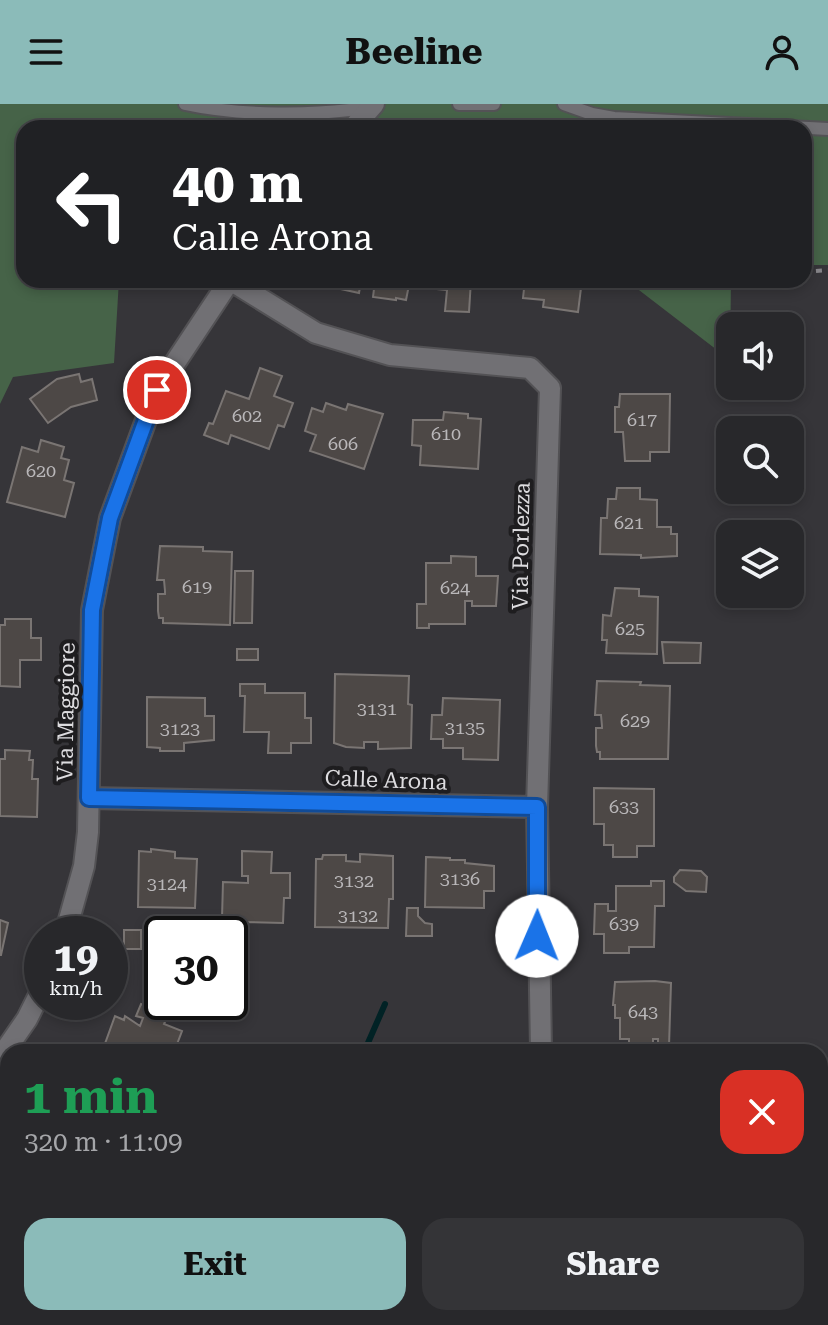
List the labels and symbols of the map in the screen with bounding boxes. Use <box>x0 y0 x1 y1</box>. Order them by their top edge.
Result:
pin <box>123 356 191 424</box>
house number: 602 <box>232 405 262 426</box>
house number: 617 <box>627 409 657 430</box>
house number: 610 <box>431 423 461 444</box>
house number: 606 <box>328 433 358 454</box>
house number: 620 <box>26 460 56 481</box>
street label: Via Porlezza <box>507 482 535 610</box>
house number: 621 <box>614 512 644 533</box>
house number: 619 <box>182 576 212 597</box>
house number: 624 <box>440 577 470 598</box>
house number: 625 <box>615 618 645 639</box>
street label: Via Maggiore <box>52 642 80 782</box>
house number: 3131 <box>357 698 397 719</box>
house number: 629 <box>620 710 650 731</box>
house number: 3135 <box>445 717 485 738</box>
house number: 3123 <box>160 718 200 739</box>
street label: Calle Arona <box>324 765 448 795</box>
house number: 633 <box>609 796 639 817</box>
house number: 3136 <box>440 868 480 889</box>
house number: 3132 <box>334 870 374 891</box>
house number: 3124 <box>147 873 187 894</box>
position arrow <box>495 894 579 978</box>
house number: 3132 <box>338 905 378 926</box>
house number: 639 <box>609 913 639 934</box>
speed limit sign: 30 <box>144 916 248 1020</box>
house number: 643 <box>628 1001 658 1022</box>

